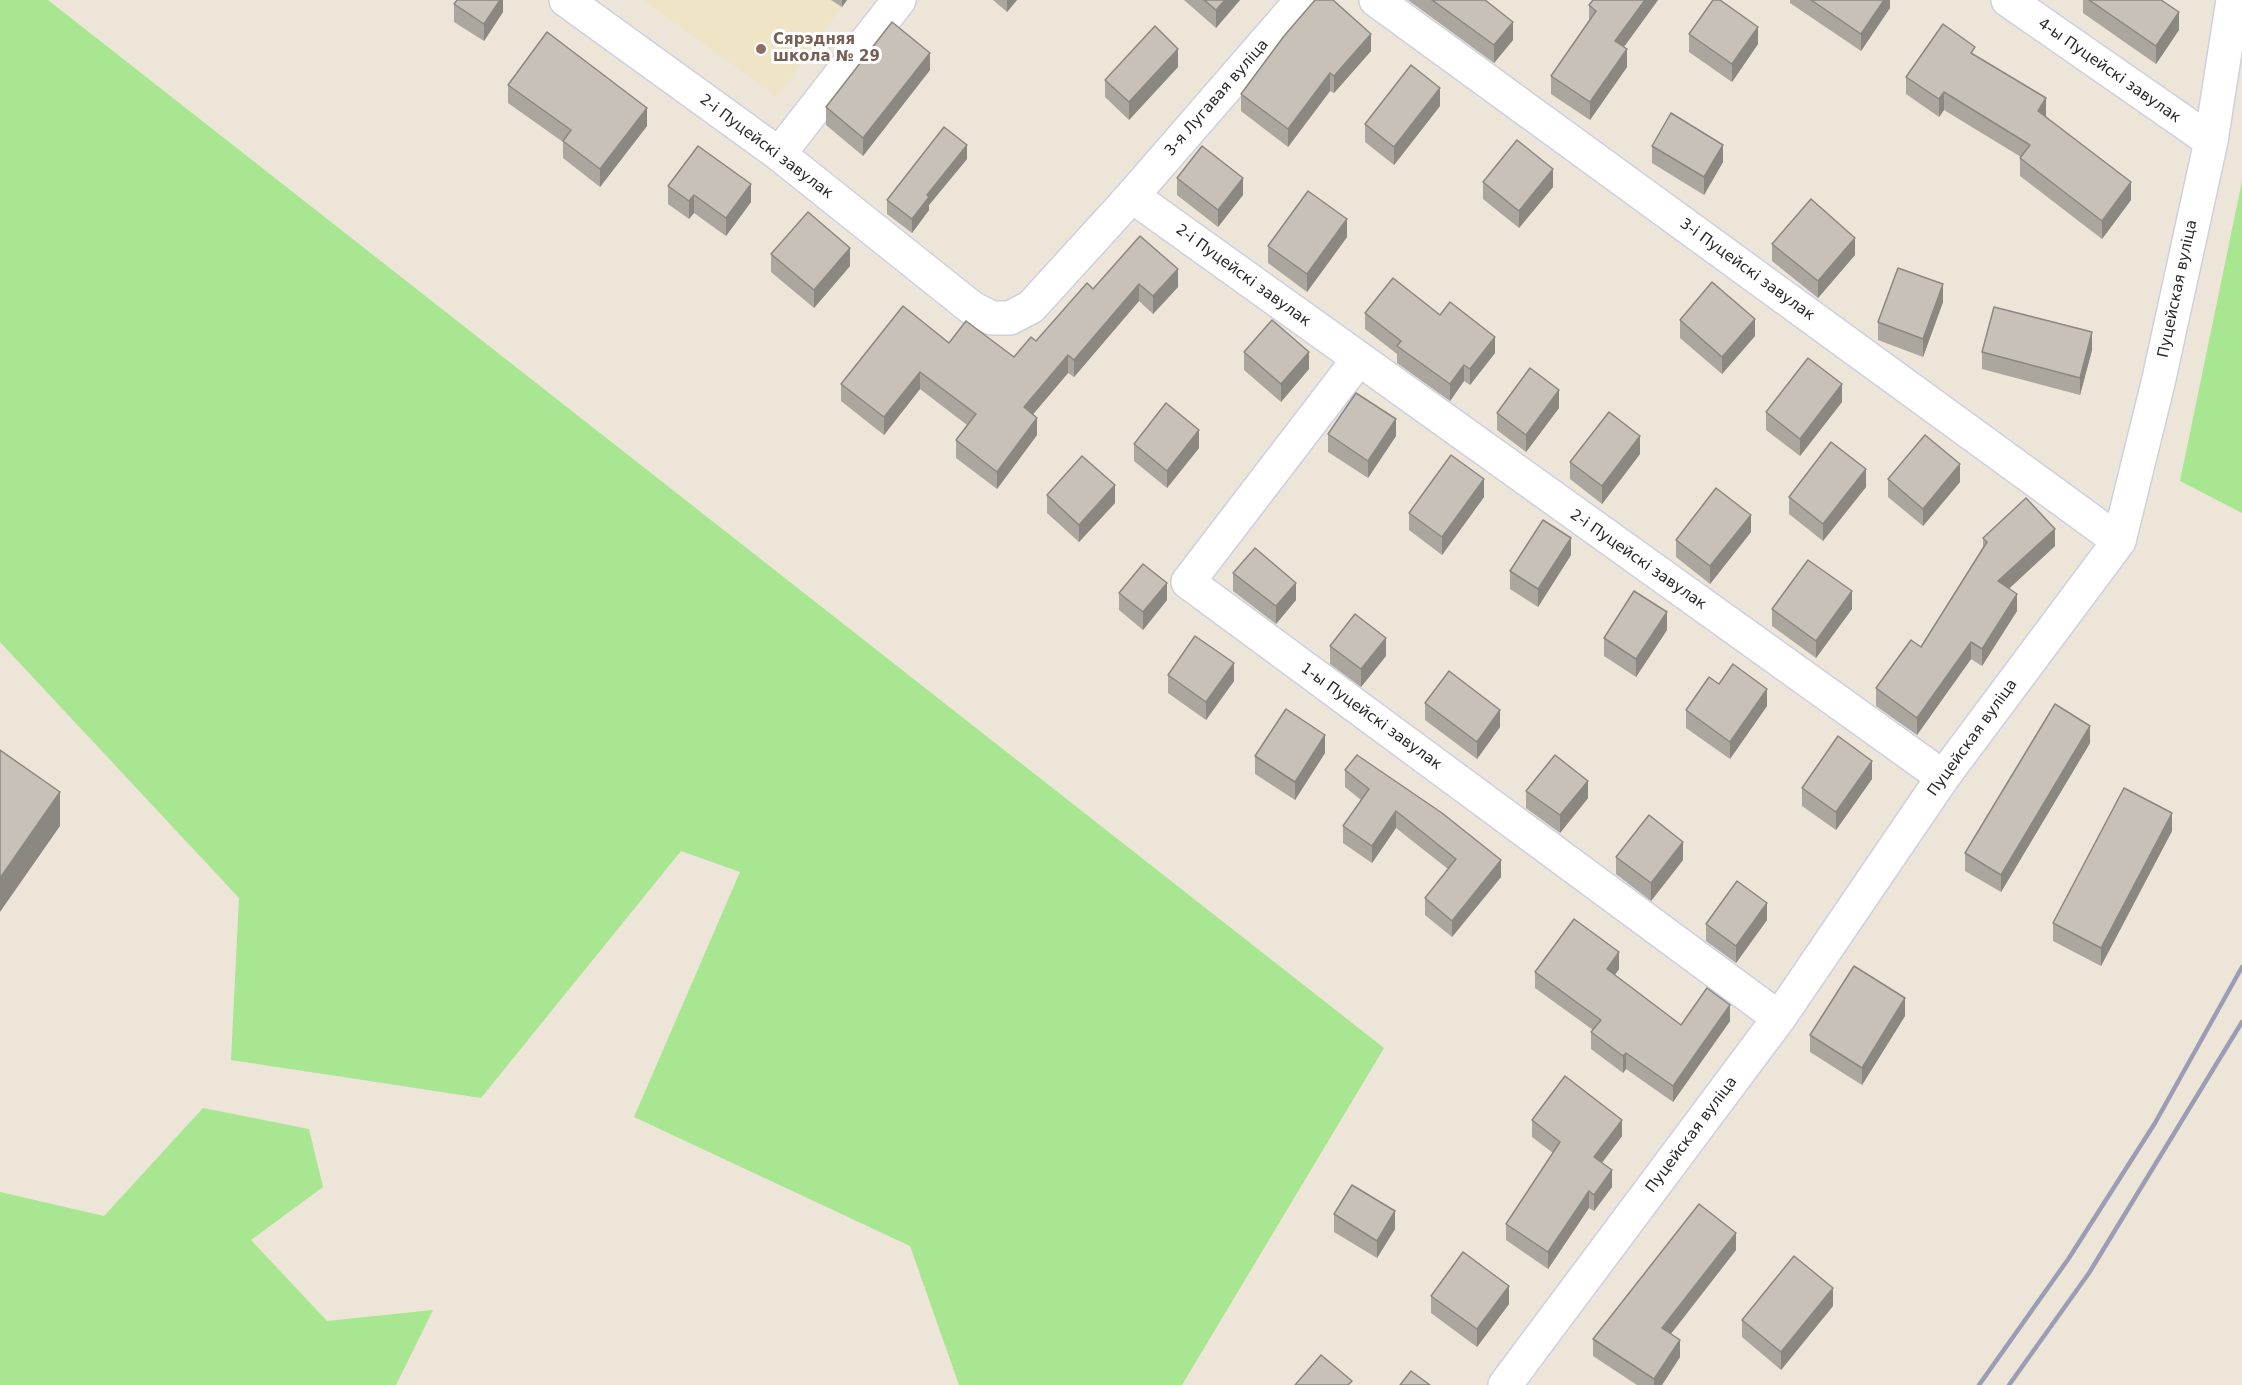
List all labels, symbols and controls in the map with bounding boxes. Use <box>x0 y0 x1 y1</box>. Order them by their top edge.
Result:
street label: 4-ы Пуцейскі завулак <box>2034 15 2184 127</box>
place label: Сярэдняя школа № 29 <box>773 31 880 66</box>
street label: 3-я Лугавая вуліца <box>1161 36 1273 160</box>
marker: Сярэдняя школа № 29 <box>754 42 768 56</box>
street label: 2-і Пуцейскі завулак <box>696 91 836 203</box>
street label: 3-і Пуцейскі завулак <box>1676 215 1818 325</box>
street label: Пуцейская вуліца <box>2155 218 2201 360</box>
street label: 2-і Пуцейскі завулак <box>1172 221 1314 331</box>
street label: 2-і Пуцейскі завулак <box>1566 506 1710 614</box>
street label: 1-ы Пуцейскі завулак <box>1297 660 1445 774</box>
street label: Пуцейская вуліца <box>1924 676 2022 800</box>
street label: Пуцейская вуліца <box>1643 1073 1741 1197</box>

